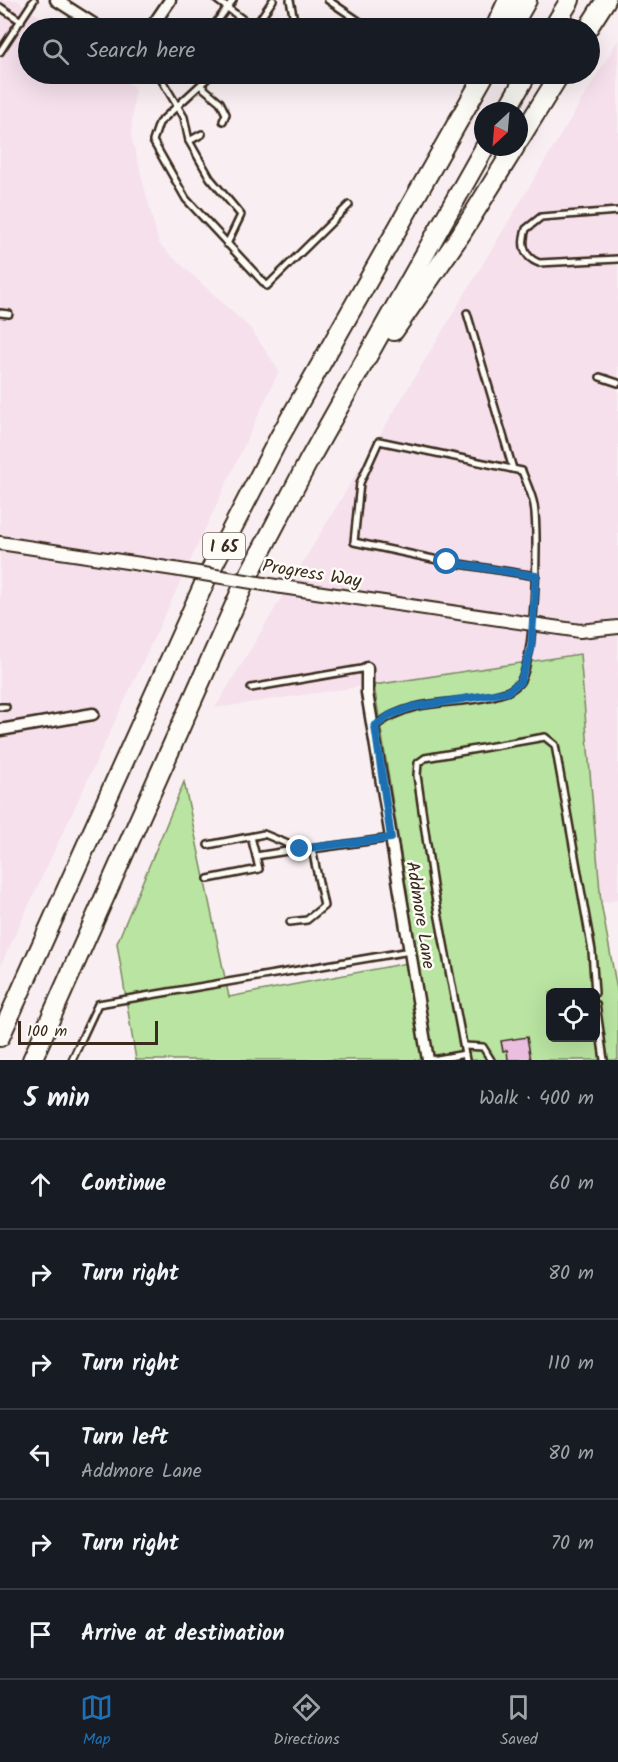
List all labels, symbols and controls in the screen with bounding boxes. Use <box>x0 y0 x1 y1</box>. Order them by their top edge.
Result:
search box <box>18 18 600 84</box>
text: Search here <box>87 34 195 69</box>
icon: search <box>39 35 72 68</box>
north arrow <box>474 102 528 156</box>
road number: I 65 <box>203 533 245 559</box>
route start <box>433 548 459 574</box>
street label: Progress Way <box>260 552 364 597</box>
route end <box>286 835 312 861</box>
street label: Addmore Lane <box>397 859 442 971</box>
map controls <box>546 988 600 1042</box>
button: locate <box>546 988 600 1042</box>
scale bar <box>18 1018 158 1046</box>
text: 100 m <box>27 1019 67 1044</box>
text: 5 min <box>24 1078 90 1120</box>
text: Walk · 400 m <box>479 1083 594 1115</box>
text: Continue <box>81 1167 166 1202</box>
icon: ahead <box>24 1168 57 1201</box>
text: 60 m <box>549 1168 594 1200</box>
text: Turn right <box>81 1257 179 1292</box>
icon: right <box>24 1258 57 1291</box>
text: 80 m <box>548 1258 594 1290</box>
text: Turn right <box>81 1347 179 1382</box>
icon: right <box>24 1348 57 1381</box>
text: 110 m <box>548 1348 594 1380</box>
text: Turn left <box>81 1421 168 1456</box>
icon: left <box>24 1438 57 1471</box>
text: 80 m <box>548 1438 594 1470</box>
text: Addmore Lane <box>81 1456 202 1488</box>
text: Turn right <box>81 1527 179 1562</box>
icon: right <box>24 1528 57 1561</box>
text: 70 m <box>551 1528 594 1560</box>
text: Arrive at destination <box>81 1617 284 1652</box>
icon: arrive <box>24 1618 57 1651</box>
tab: Map <box>80 1691 113 1752</box>
tab: Directions <box>273 1691 340 1752</box>
tab: Saved <box>500 1691 538 1752</box>

